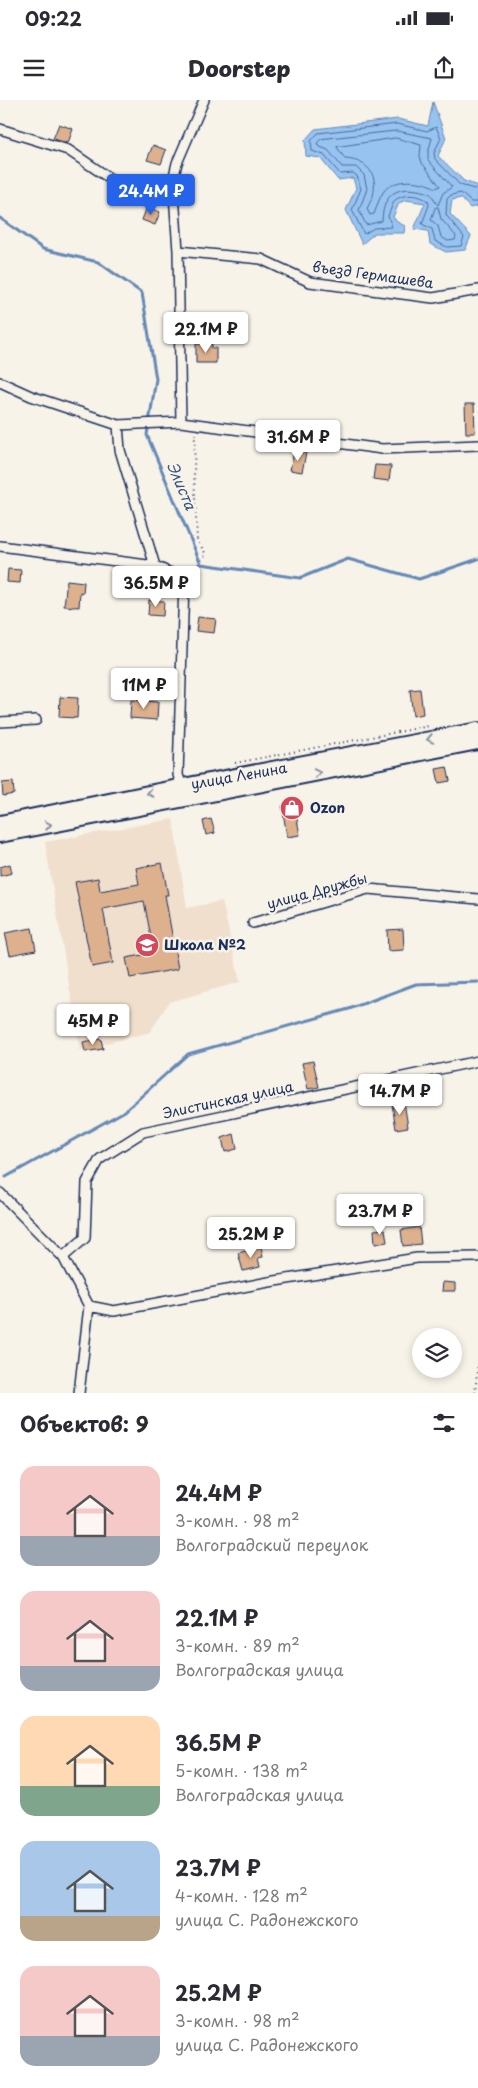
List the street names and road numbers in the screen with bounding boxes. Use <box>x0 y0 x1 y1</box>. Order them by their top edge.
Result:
street label: въезд Гермашева <box>311 256 435 293</box>
street label: улица Ленина <box>189 757 289 794</box>
street label: улица Дружбы <box>264 867 369 914</box>
street label: Элистинская улица <box>161 1075 295 1124</box>

